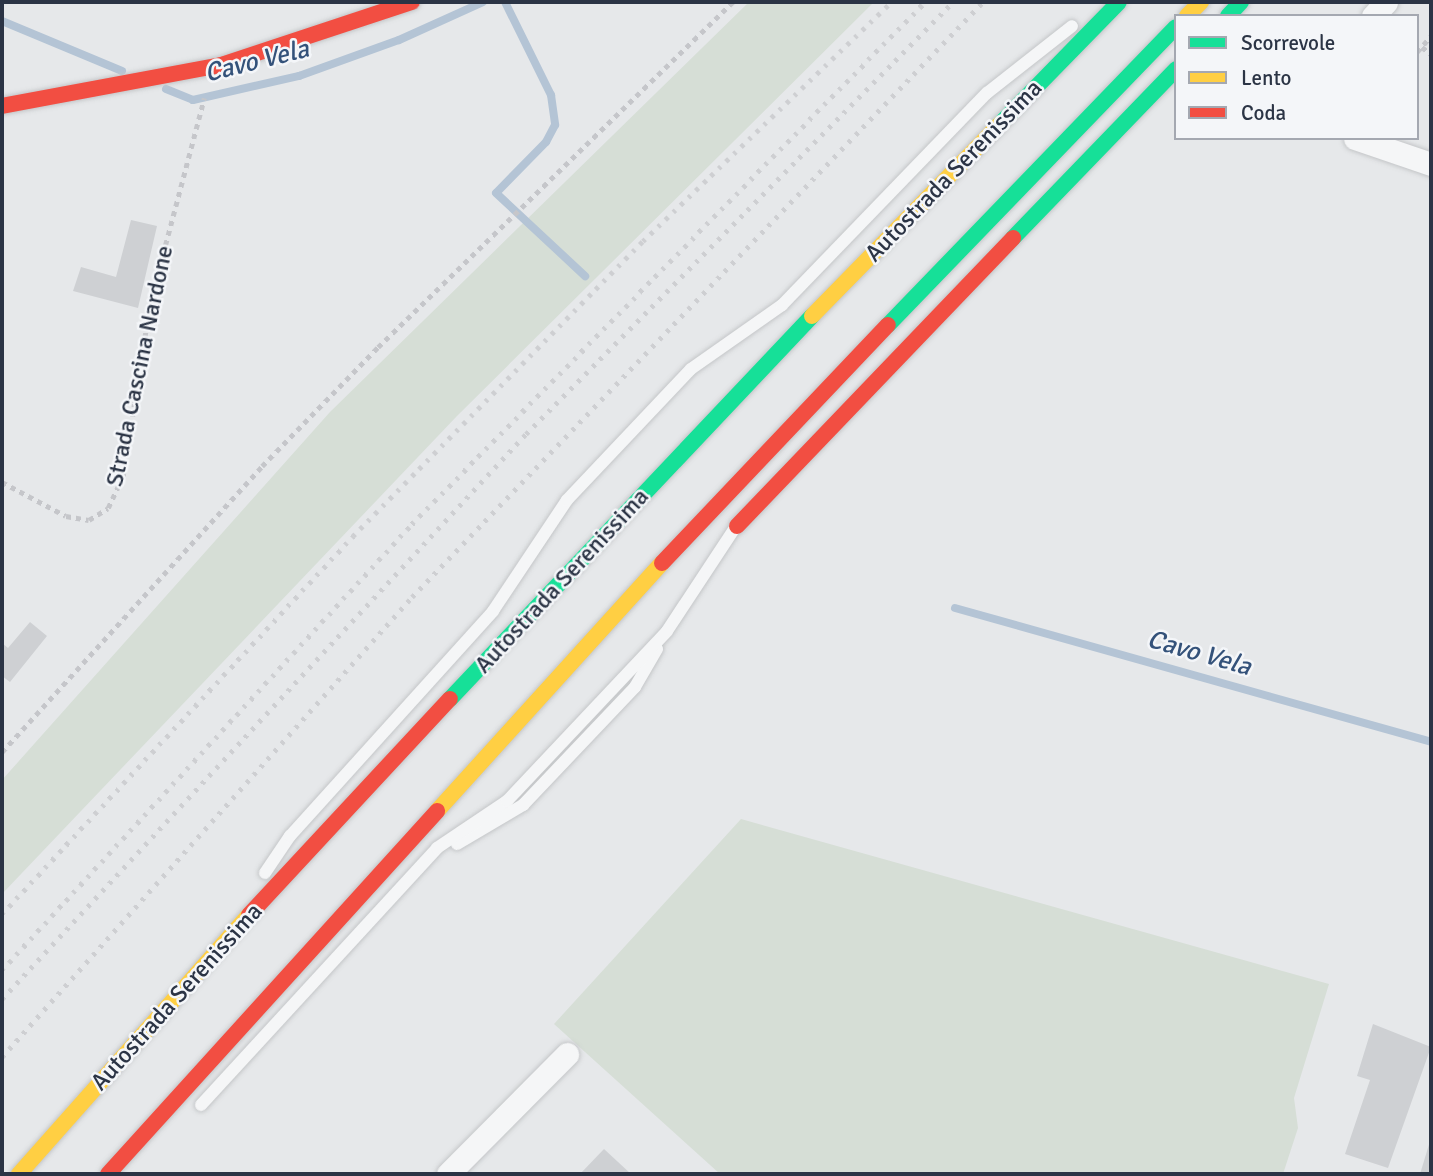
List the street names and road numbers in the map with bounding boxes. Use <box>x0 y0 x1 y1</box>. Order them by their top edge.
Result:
street label: Autostrada Serenissima <box>860 74 1048 268</box>
street label: Strada Cascina Nardone <box>100 243 180 489</box>
street label: Autostrada Serenissima <box>469 483 655 679</box>
street label: Autostrada Serenissima <box>85 897 269 1097</box>

